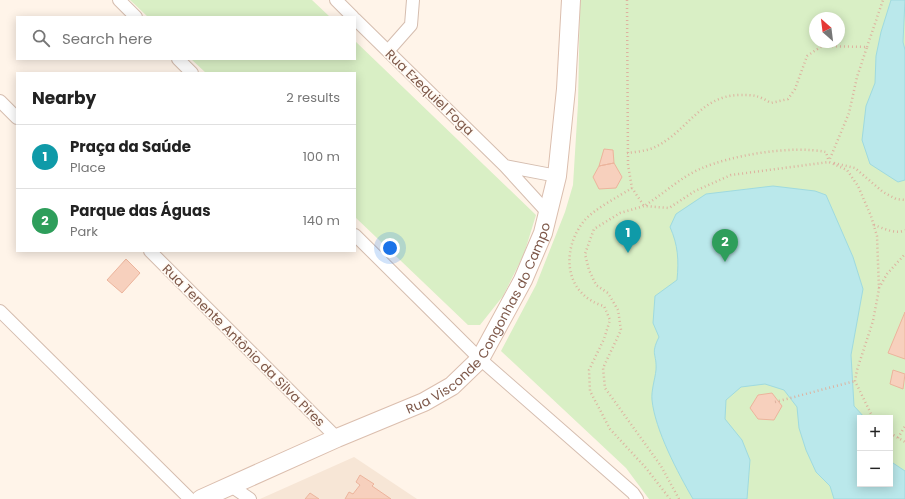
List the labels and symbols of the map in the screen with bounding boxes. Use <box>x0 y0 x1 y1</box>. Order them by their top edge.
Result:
north arrow <box>809 12 845 48</box>
street label: Rua Ezequiel Foga <box>381 45 478 140</box>
pin: 1 <box>615 220 641 253</box>
street label: Rua Visconde Congonhas do Campo <box>403 221 555 419</box>
pin: 2 <box>712 229 738 262</box>
your location <box>380 238 400 258</box>
street label: Rua Tenente Antônio da Silva Pires <box>158 260 329 431</box>

